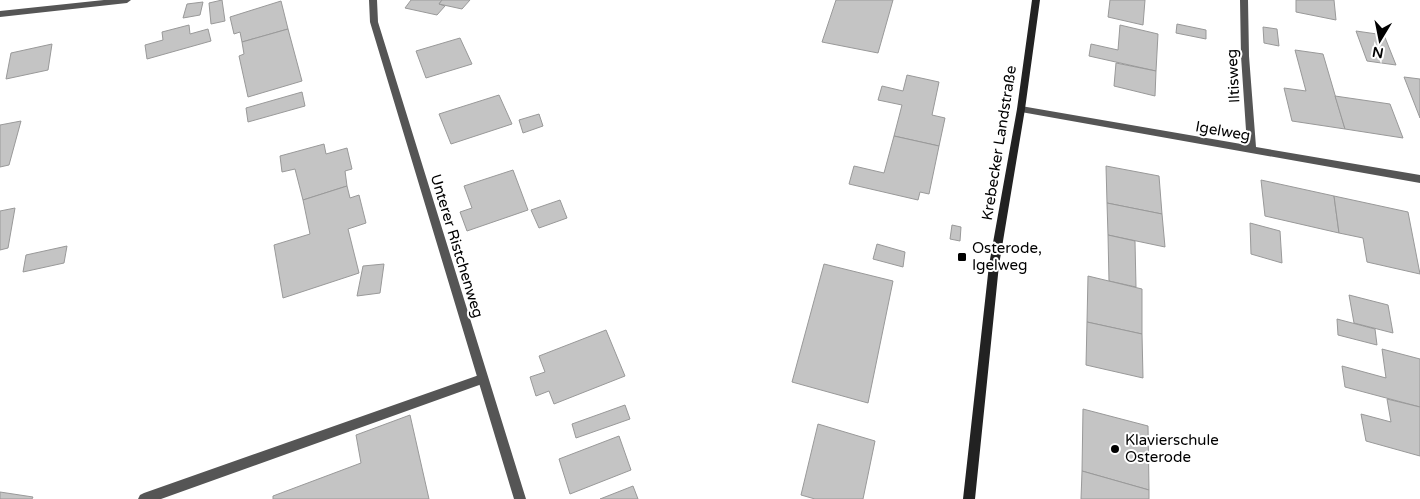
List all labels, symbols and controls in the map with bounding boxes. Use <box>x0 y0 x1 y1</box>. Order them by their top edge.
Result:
north arrow <box>1355 15 1405 65</box>
text: N <box>1371 43 1385 62</box>
street label: Iltisweg <box>1223 48 1243 104</box>
street label: Krebecker Landstraße <box>978 64 1020 222</box>
street label: Igelweg <box>1194 117 1252 145</box>
street label: Unterer Ristchenweg <box>427 172 487 320</box>
place label: Osterode, Igelweg <box>972 239 1042 274</box>
marker: Osterode, Igelweg <box>956 251 968 263</box>
place label: Klavierschule Osterode <box>1125 431 1219 466</box>
marker: Klavierschule Osterode <box>1109 443 1121 455</box>

